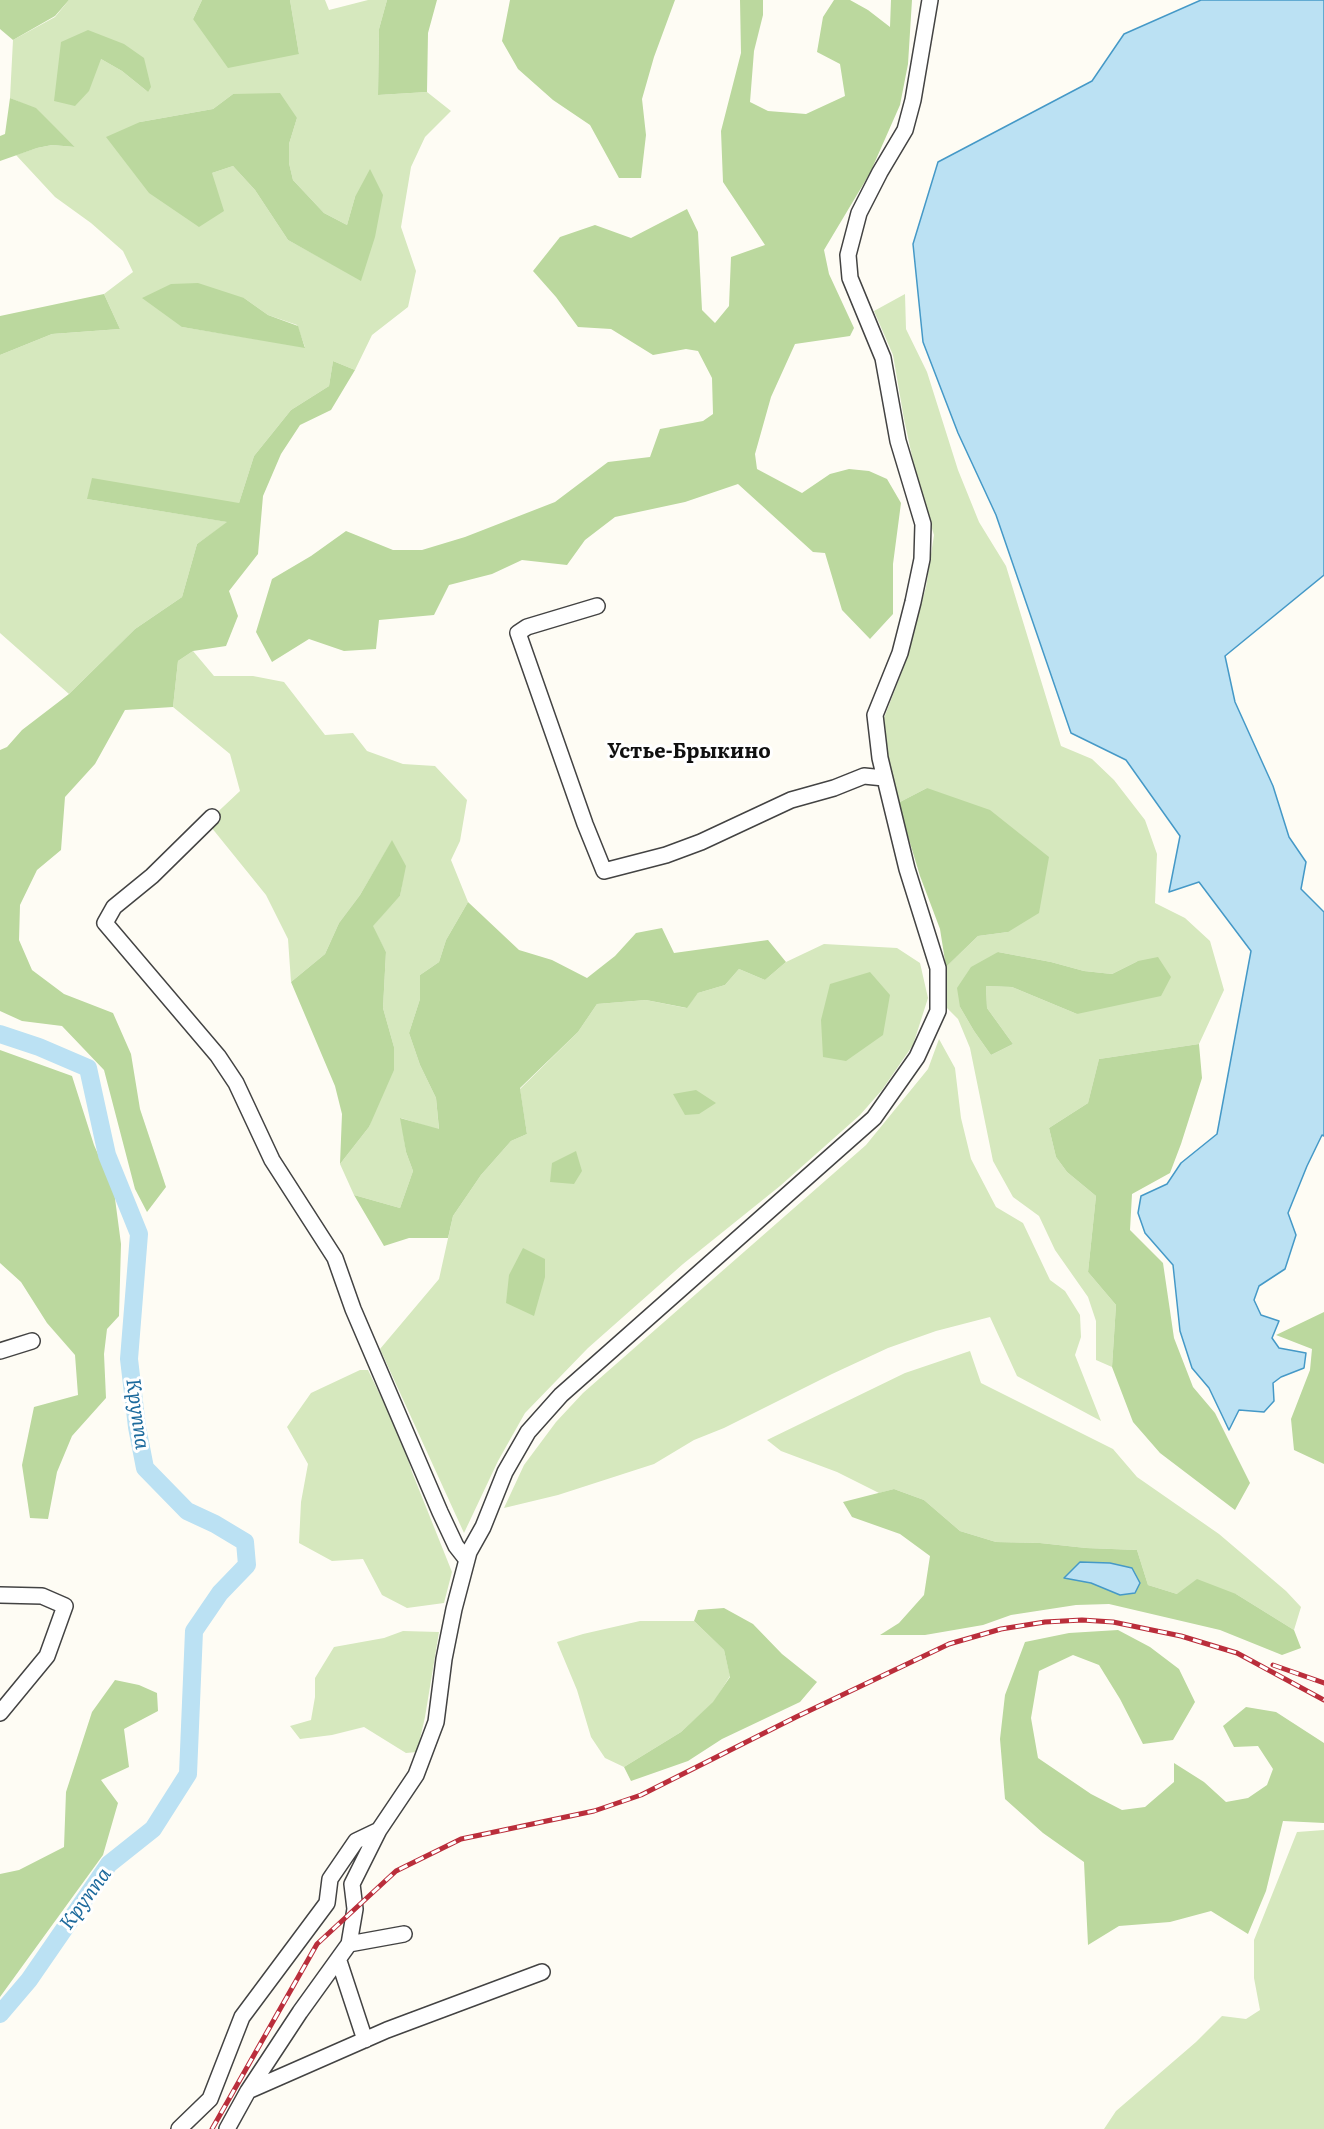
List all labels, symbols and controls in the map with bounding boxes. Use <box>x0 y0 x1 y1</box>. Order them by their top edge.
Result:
district label: Устье-Брыкино <box>607 740 771 764</box>
water label: Круппа <box>120 1377 154 1451</box>
water label: Круппа <box>55 1863 117 1935</box>

